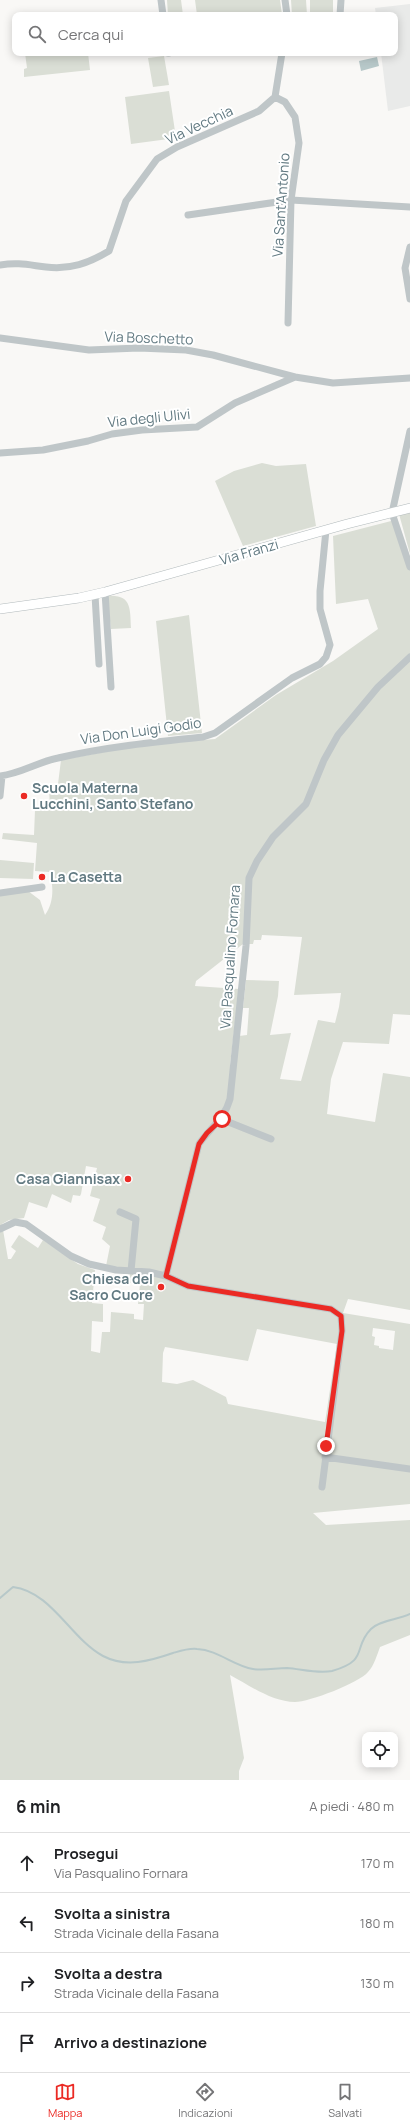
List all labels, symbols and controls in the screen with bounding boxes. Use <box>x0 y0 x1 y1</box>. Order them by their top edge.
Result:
search box <box>12 12 398 56</box>
icon: search <box>26 23 48 45</box>
text: Cerca qui <box>58 24 124 45</box>
street label: Via Vecchia <box>162 101 236 148</box>
street label: Via Sant'Antonio <box>267 152 294 258</box>
street label: Via Boschetto <box>104 326 194 349</box>
street label: Via degli Ulivi <box>107 404 191 431</box>
street label: Via Franzi <box>217 534 281 569</box>
street label: Via Don Luigi Godio <box>79 713 203 748</box>
place label: Scuola Materna Lucchini, Santo Stefano <box>32 778 194 813</box>
marker: Scuola Materna Lucchini, Santo Stefano <box>19 791 29 801</box>
place label: La Casetta <box>50 867 122 886</box>
marker: La Casetta <box>37 872 47 882</box>
street label: Via Pasqualino Fornara <box>215 884 244 1030</box>
route start <box>213 1110 231 1128</box>
place label: Casa Giannisax <box>16 1169 120 1188</box>
marker: Casa Giannisax <box>123 1174 133 1184</box>
place label: Chiesa del Sacro Cuore <box>69 1269 153 1304</box>
marker: Chiesa del Sacro Cuore <box>156 1282 166 1292</box>
route end <box>317 1437 335 1455</box>
map controls <box>362 1732 398 1768</box>
button: locate <box>362 1732 398 1768</box>
text: 6 min <box>16 1795 61 1818</box>
text: A piedi · 480 m <box>309 1797 394 1815</box>
text: Prosegui <box>54 1843 118 1864</box>
icon: ahead <box>16 1852 38 1874</box>
text: 170 m <box>361 1854 394 1872</box>
text: Via Pasqualino Fornara <box>54 1864 188 1882</box>
text: Svolta a sinistra <box>54 1903 170 1924</box>
icon: left <box>16 1912 38 1934</box>
text: 180 m <box>360 1914 394 1932</box>
text: Strada Vicinale della Fasana <box>54 1924 219 1942</box>
text: Svolta a destra <box>54 1963 162 1984</box>
icon: right <box>16 1972 38 1994</box>
text: 130 m <box>360 1974 394 1992</box>
text: Strada Vicinale della Fasana <box>54 1984 219 2002</box>
icon: arrive <box>16 2032 38 2054</box>
text: Arrivo a destinazione <box>54 2032 207 2053</box>
tab: Mappa <box>48 2081 82 2120</box>
tab: Indicazioni <box>178 2081 233 2120</box>
tab: Salvati <box>328 2081 362 2120</box>

